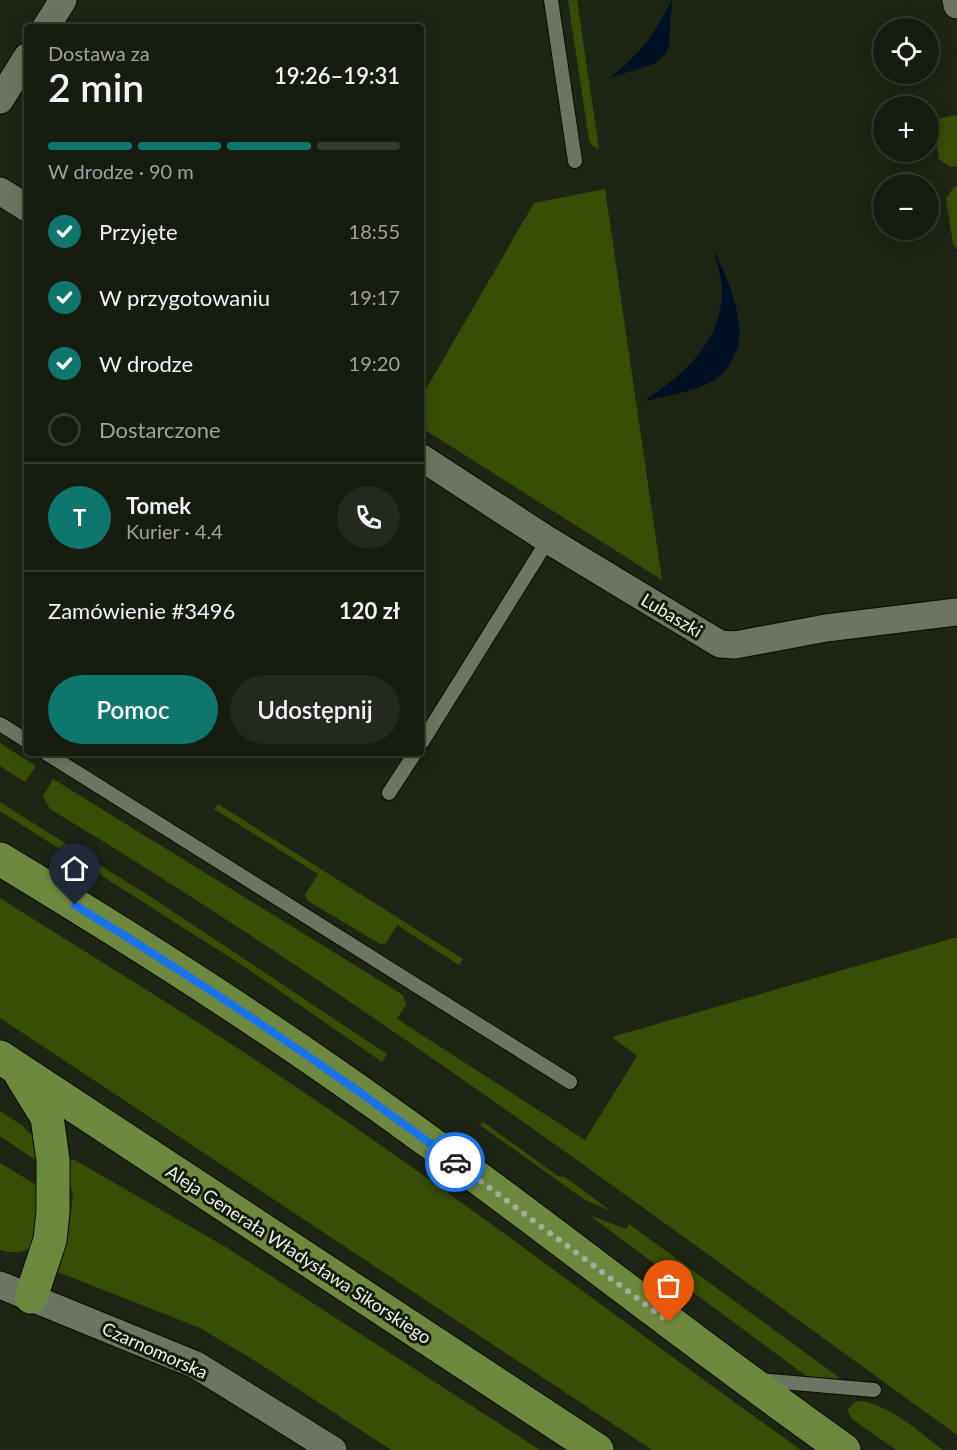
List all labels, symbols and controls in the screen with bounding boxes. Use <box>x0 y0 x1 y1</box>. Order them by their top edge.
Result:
map controls <box>873 18 939 240</box>
button: locate <box>873 18 939 84</box>
text: Dostawa za <box>48 41 150 65</box>
text: 19:26–19:31 <box>274 62 400 89</box>
text: 2 min <box>48 64 144 110</box>
button: + <box>873 96 939 162</box>
text: W drodze · 90 m <box>48 159 194 183</box>
button: − <box>873 174 939 240</box>
icon: check <box>48 215 81 248</box>
text: Przyjęte <box>99 218 178 245</box>
text: 18:55 <box>349 219 400 243</box>
icon: check <box>48 281 81 314</box>
text: W przygotowaniu <box>99 284 270 311</box>
text: 19:17 <box>349 285 400 309</box>
icon: check <box>48 347 81 380</box>
text: W drodze <box>99 350 193 377</box>
text: 19:20 <box>349 351 400 375</box>
text: Dostarczone <box>99 416 221 443</box>
button: phone <box>337 486 400 549</box>
text: Tomek <box>126 492 191 519</box>
text: T <box>73 504 86 531</box>
text: Kurier · 4.4 <box>126 519 223 543</box>
street label: Lubaszki <box>638 588 706 642</box>
text: Zamówienie #3496 <box>48 597 235 624</box>
text: 120 zł <box>339 597 400 624</box>
button: Pomoc <box>48 675 218 744</box>
button: Udostępnij <box>230 675 400 744</box>
pin <box>49 843 100 905</box>
icon: home <box>58 852 91 885</box>
courier <box>425 1132 485 1192</box>
icon: car <box>439 1146 472 1179</box>
street label: Aleja Generała Władysława Sikorskiego <box>162 1160 436 1348</box>
pin <box>643 1260 694 1322</box>
icon: bag <box>652 1269 685 1302</box>
street label: Czarnomorska <box>99 1317 211 1383</box>

